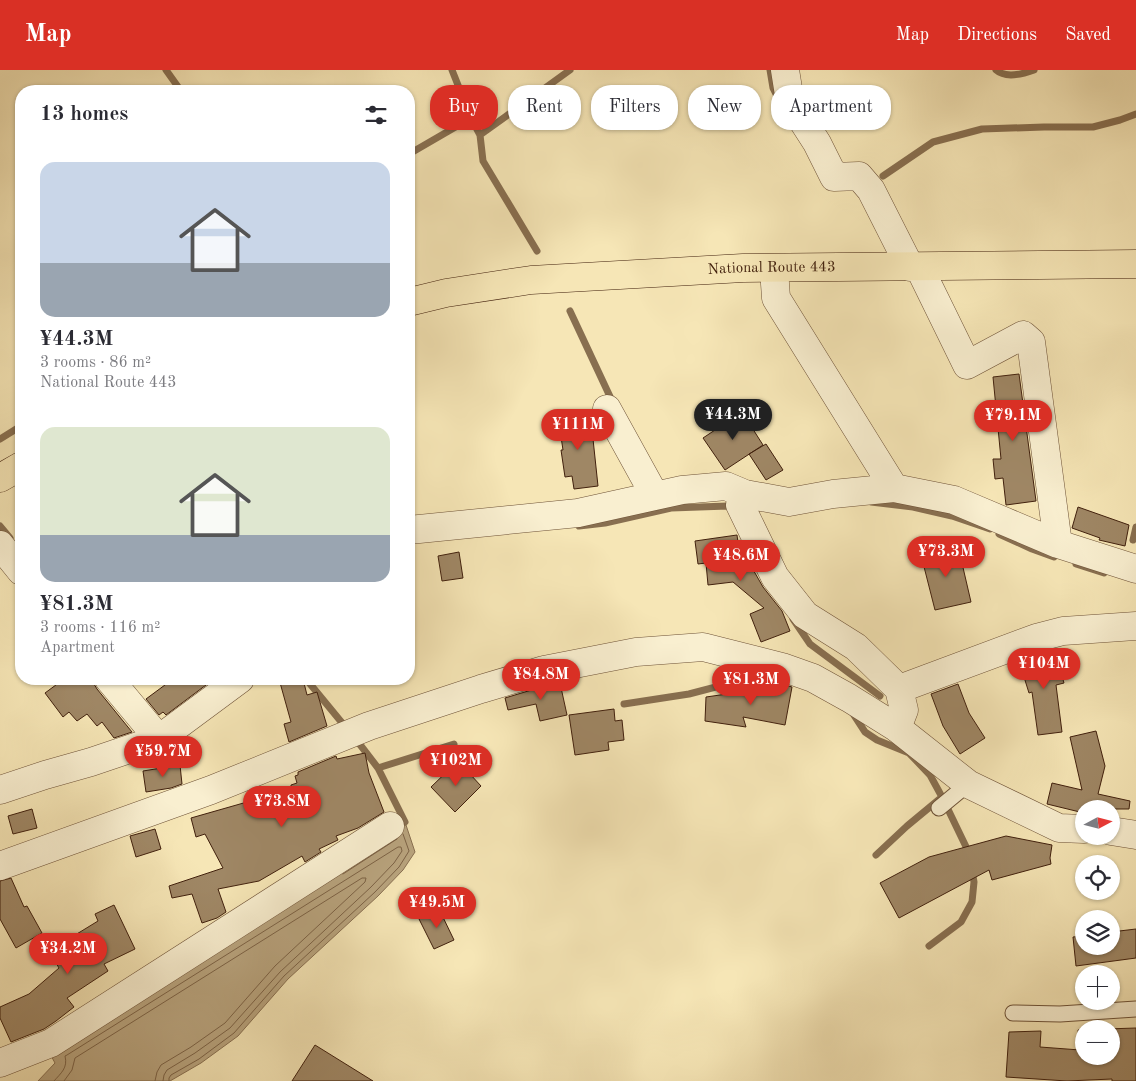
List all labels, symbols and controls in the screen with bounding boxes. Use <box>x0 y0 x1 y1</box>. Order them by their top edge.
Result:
text: Map <box>25 23 72 47</box>
text: Map <box>896 26 929 44</box>
text: Directions <box>957 26 1037 44</box>
text: Saved <box>1065 26 1111 44</box>
chip: Buy <box>430 85 498 130</box>
chip: Rent <box>508 85 581 130</box>
chip: Filters <box>591 85 678 130</box>
chip: New <box>688 85 761 130</box>
chip: Apartment <box>771 85 891 130</box>
icon: filters <box>362 101 390 129</box>
text: 13 homes <box>40 104 128 125</box>
icon: home <box>170 195 260 285</box>
street label: National Route 443 <box>707 260 836 277</box>
text: ¥44.3M <box>40 329 113 350</box>
text: 3 rooms · 86 m² <box>40 355 151 371</box>
text: National Route 443 <box>40 375 177 391</box>
pin: ¥44.3M <box>692 398 774 441</box>
pin: ¥79.1M <box>972 400 1054 442</box>
text: ¥44.3M <box>705 407 761 423</box>
pin: ¥111M <box>543 408 613 451</box>
text: ¥79.1M <box>985 408 1041 424</box>
text: ¥111M <box>552 417 604 433</box>
icon: home <box>170 460 260 550</box>
pin: ¥73.3M <box>905 536 987 578</box>
pin: ¥48.6M <box>700 540 782 582</box>
text: ¥73.3M <box>918 544 974 560</box>
text: ¥48.6M <box>713 548 769 564</box>
text: ¥81.3M <box>40 594 113 615</box>
text: 3 rooms · 116 m² <box>40 620 160 636</box>
text: Apartment <box>40 640 115 656</box>
pin: ¥104M <box>1009 648 1079 690</box>
text: ¥104M <box>1018 656 1070 672</box>
pin: ¥84.8M <box>500 658 582 701</box>
pin: ¥81.3M <box>710 664 792 706</box>
text: ¥84.8M <box>513 667 569 683</box>
text: ¥81.3M <box>723 672 779 688</box>
pin: ¥59.7M <box>122 736 204 778</box>
text: ¥59.7M <box>135 744 191 760</box>
pin: ¥102M <box>421 744 491 787</box>
text: ¥102M <box>430 753 482 769</box>
pin: ¥73.8M <box>241 786 323 828</box>
text: ¥73.8M <box>254 794 310 810</box>
north arrow <box>1075 800 1120 845</box>
map controls <box>1075 800 1120 1065</box>
button: locate <box>1075 855 1120 900</box>
pin: ¥49.5M <box>396 886 478 929</box>
text: ¥49.5M <box>409 895 465 911</box>
button: layers <box>1075 910 1120 955</box>
pin: ¥34.2M <box>27 932 109 975</box>
text: ¥34.2M <box>40 941 96 957</box>
button: + <box>1075 965 1120 1010</box>
button: − <box>1075 1020 1120 1065</box>

